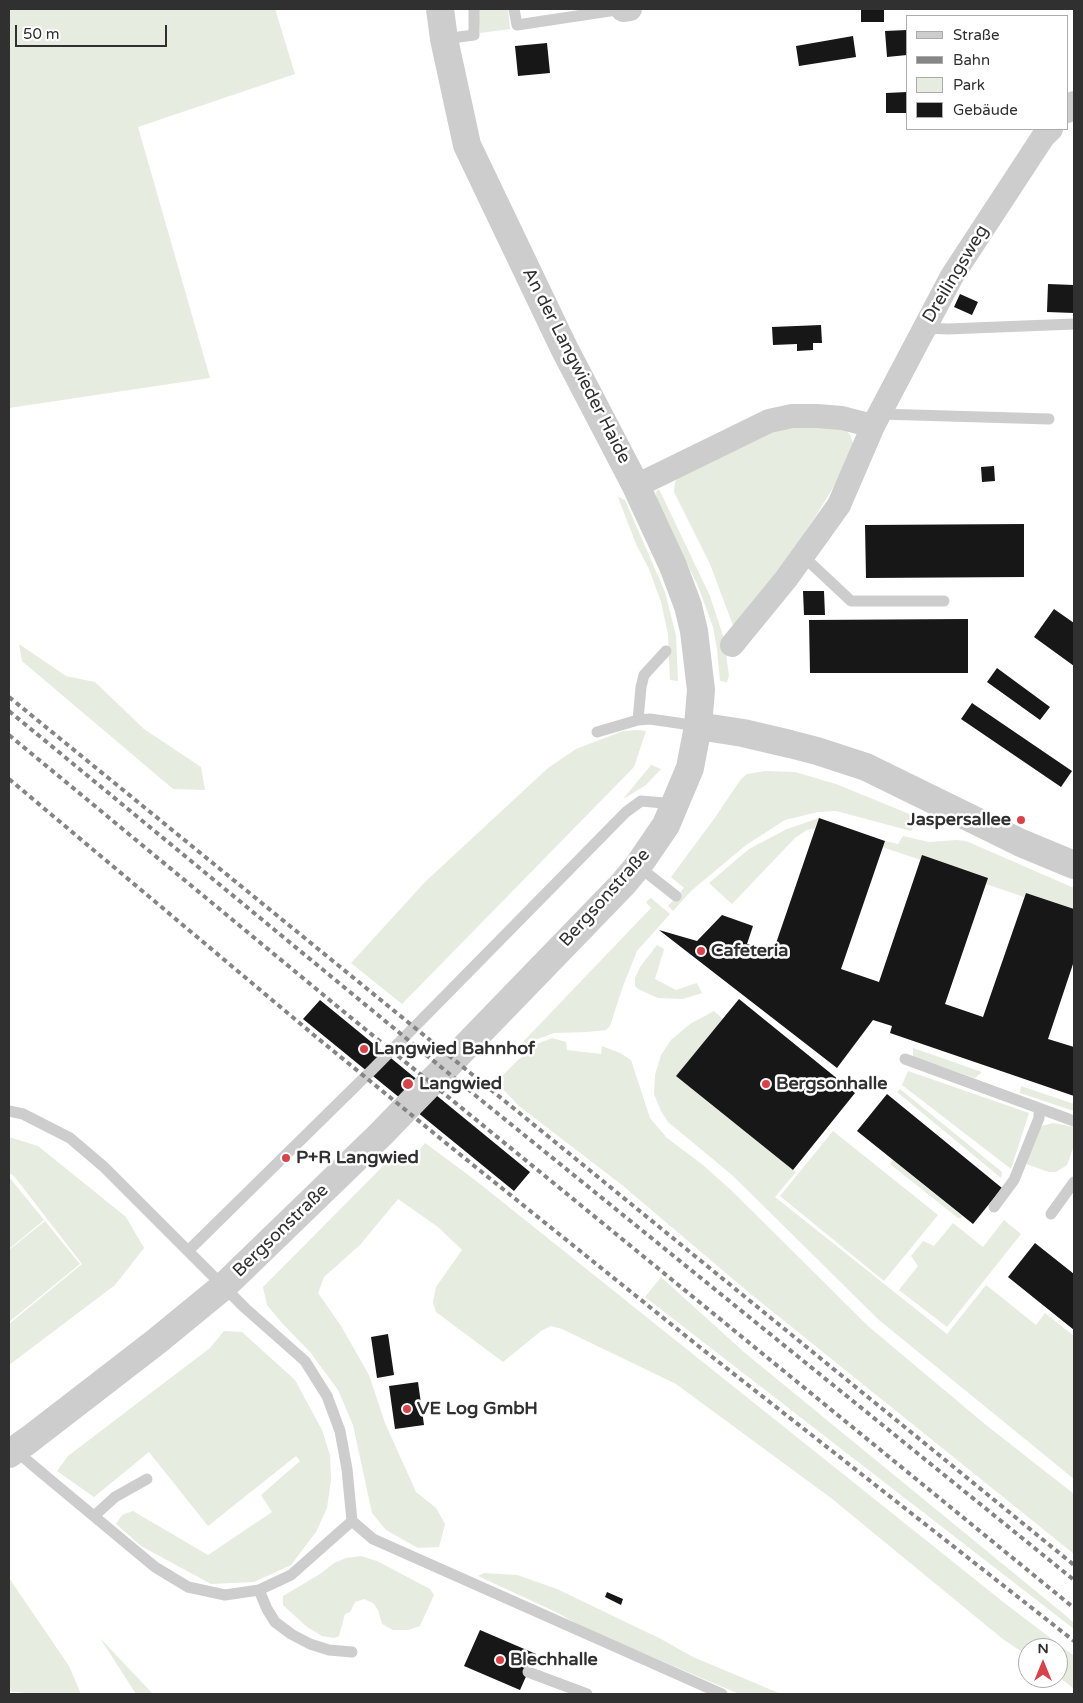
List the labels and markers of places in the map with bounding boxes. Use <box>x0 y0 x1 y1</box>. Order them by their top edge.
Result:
place label: Jaspersallee <box>907 809 1011 831</box>
marker: Jaspersallee <box>1015 814 1027 826</box>
place label: Cafeteria <box>711 940 788 962</box>
marker: Cafeteria <box>695 945 707 957</box>
place label: Langwied Bahnhof <box>374 1038 535 1060</box>
marker: Langwied Bahnhof <box>358 1043 370 1055</box>
place label: Langwied <box>419 1073 502 1095</box>
place label: Bergsonhalle <box>776 1073 887 1095</box>
marker: Langwied <box>401 1077 415 1091</box>
marker: Bergsonhalle <box>760 1078 772 1090</box>
place label: P+R Langwied <box>296 1147 419 1169</box>
marker: P+R Langwied <box>280 1152 292 1164</box>
place label: VE Log GmbH <box>417 1398 538 1420</box>
marker: VE Log GmbH <box>401 1403 413 1415</box>
place label: Blechhalle <box>510 1649 598 1671</box>
marker: Blechhalle <box>494 1654 506 1666</box>

